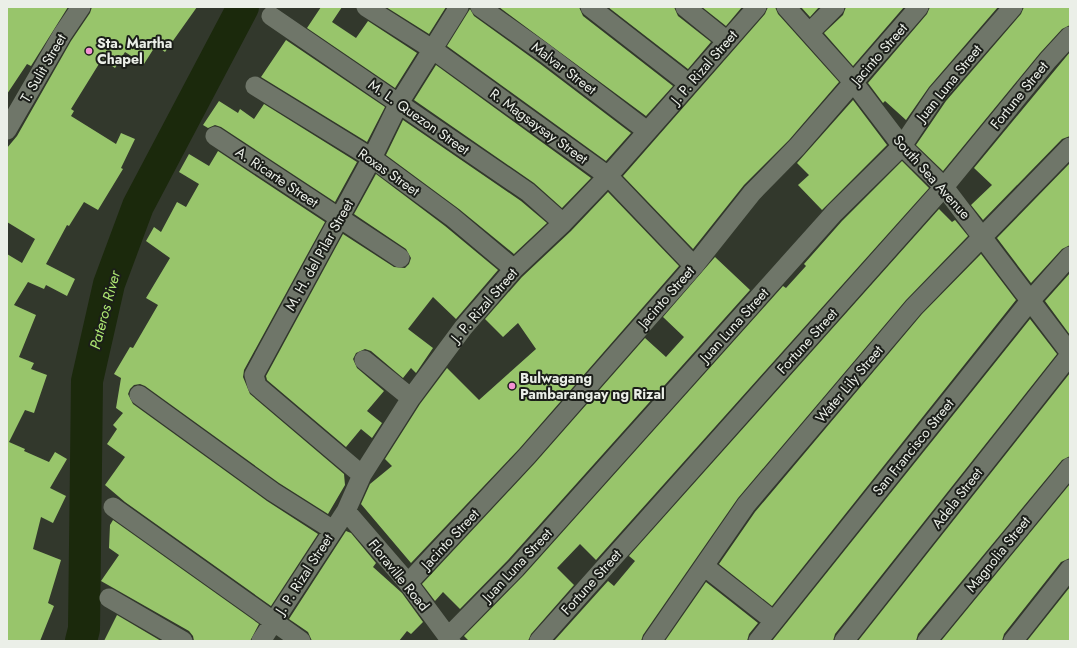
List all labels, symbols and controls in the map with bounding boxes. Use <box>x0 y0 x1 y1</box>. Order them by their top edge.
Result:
street label: Jacinto Street <box>845 18 912 91</box>
street label: J. P. Rizal Street <box>665 25 742 110</box>
street label: T. Sulit Street <box>15 29 71 106</box>
place label: Sta. Martha Chapel <box>97 33 172 69</box>
street label: Malvar Street <box>527 37 601 99</box>
street label: Juan Luna Street <box>910 40 987 127</box>
marker: Sta. Martha Chapel <box>84 46 94 56</box>
street label: Fortune Street <box>985 56 1053 133</box>
street label: M. L. Quezon Street <box>364 75 474 160</box>
street label: R. Magsaysay Street <box>486 84 593 169</box>
street label: South Sea Avenue <box>889 131 975 223</box>
street label: A. Ricarte Street <box>232 142 323 212</box>
street label: Roxas Street <box>354 143 424 201</box>
street label: M. H. del Pilar Street <box>280 195 358 314</box>
street label: Jacinto Street <box>632 261 699 334</box>
street label: J. P. Rizal Street <box>445 263 522 348</box>
water label: Pateros River <box>84 267 126 352</box>
street label: Juan Luna Street <box>694 283 773 368</box>
street label: Fortune Street <box>772 303 842 378</box>
street label: Water Lily Street <box>811 340 888 427</box>
place label: Bulwagang Pambarangay ng Rizal <box>520 368 665 404</box>
marker: Bulwagang Pambarangay ng Rizal <box>507 381 517 391</box>
street label: San Francisco Street <box>868 394 959 500</box>
street label: Adela Street <box>927 463 987 533</box>
street label: Jacinto Street <box>415 504 484 575</box>
street label: Magnolia Street <box>961 511 1035 596</box>
street label: Juan Luna Street <box>476 523 557 608</box>
street label: J. P. Rizal Street <box>269 529 338 620</box>
street label: Floraville Road <box>364 535 434 615</box>
street label: Fortune Street <box>556 544 626 619</box>

